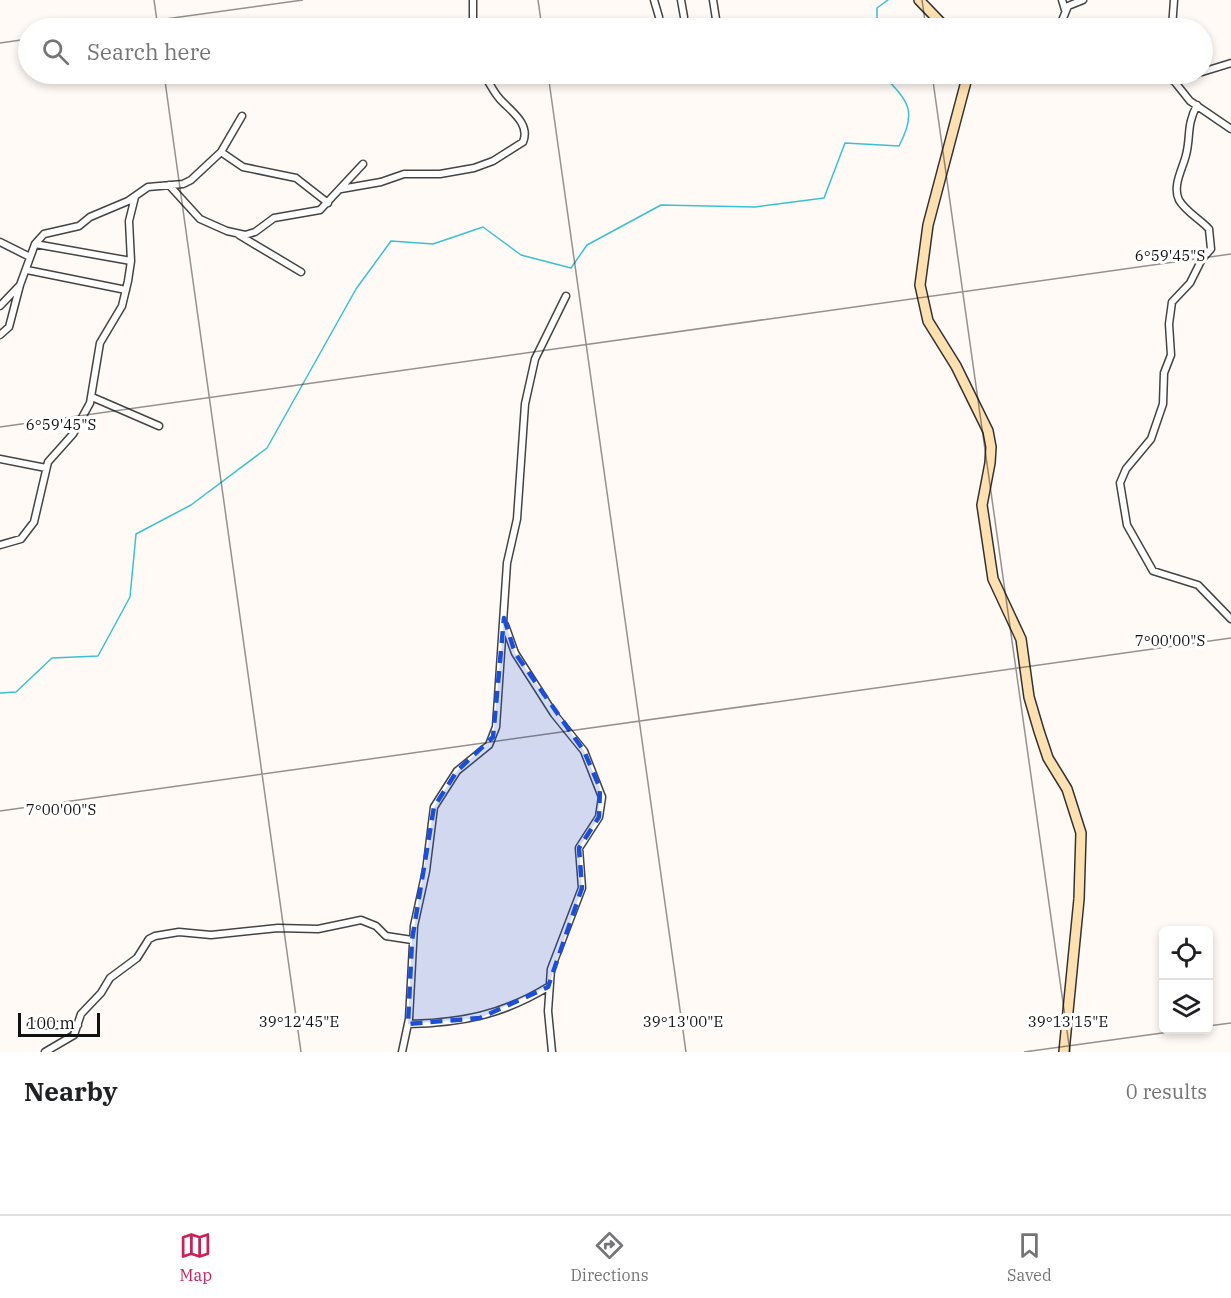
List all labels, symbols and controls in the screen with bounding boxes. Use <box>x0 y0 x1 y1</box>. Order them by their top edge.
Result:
search box <box>18 18 1213 84</box>
icon: search <box>39 35 72 68</box>
text: Search here <box>87 37 211 66</box>
text: 6°59'45"S <box>1135 246 1205 265</box>
text: 6°59'45"S <box>26 415 96 434</box>
text: 7°00'00"S <box>1135 631 1205 650</box>
text: 7°00'00"S <box>26 800 96 819</box>
map controls <box>1159 926 1213 1034</box>
button: locate <box>1159 926 1213 980</box>
button: layers <box>1159 980 1213 1034</box>
scale bar <box>18 1010 100 1038</box>
text: 39°12'45"E <box>259 1012 339 1031</box>
text: 39°13'00"E <box>643 1012 723 1031</box>
text: 39°13'15"E <box>1028 1012 1108 1031</box>
text: 100 m <box>27 1013 75 1033</box>
text: Nearby <box>24 1074 118 1108</box>
text: 0 results <box>1126 1078 1207 1105</box>
tab: Map <box>179 1229 212 1285</box>
tab: Directions <box>571 1229 649 1285</box>
tab: Saved <box>1007 1229 1052 1285</box>

